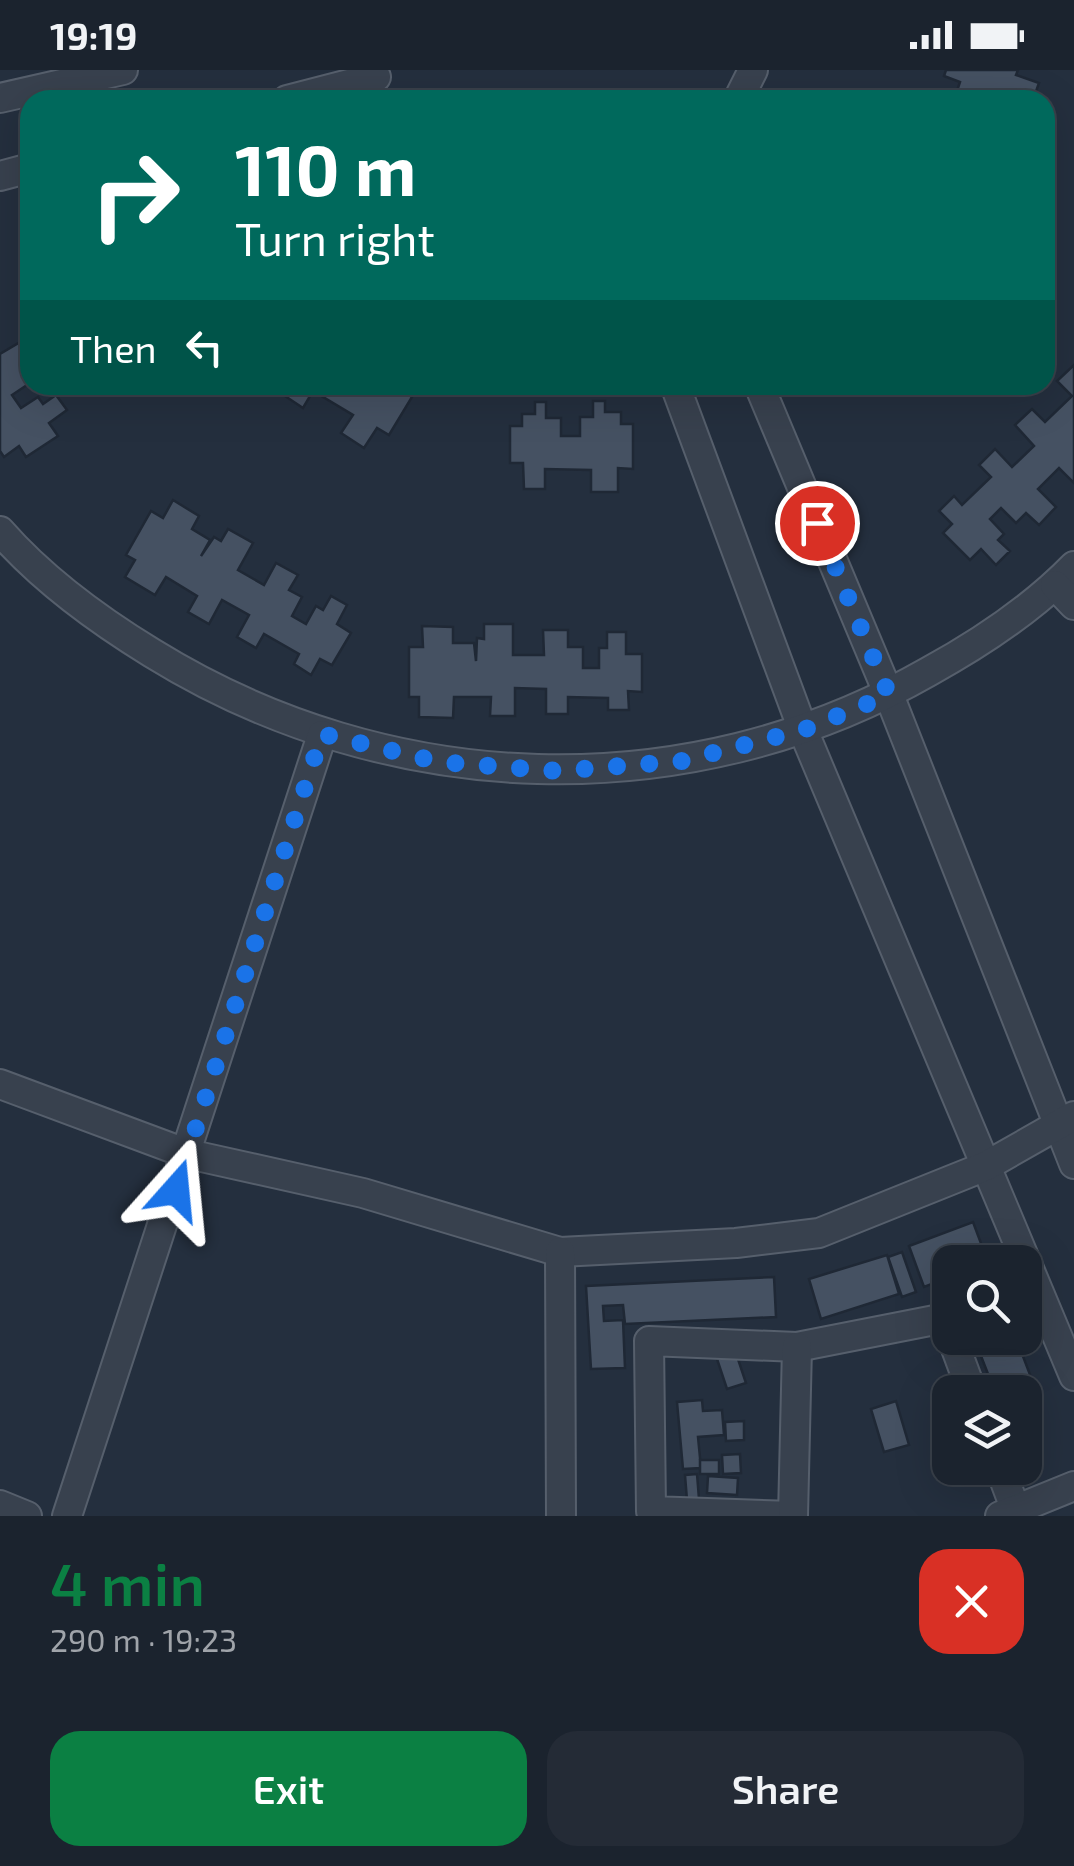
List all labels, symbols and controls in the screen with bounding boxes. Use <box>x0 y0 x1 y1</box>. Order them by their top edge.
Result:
text: 19:19 <box>50 12 137 58</box>
text: 110 m <box>235 126 416 210</box>
icon: right <box>70 130 200 260</box>
text: Turn right <box>235 211 435 265</box>
icon: left <box>177 320 232 375</box>
text: Then <box>70 325 157 371</box>
pin <box>775 481 860 566</box>
icon: arrive <box>790 496 845 551</box>
position arrow <box>124 1138 228 1242</box>
map controls <box>932 1245 1042 1485</box>
button: search <box>932 1245 1042 1355</box>
button: layers <box>932 1375 1042 1485</box>
text: 4 min <box>50 1546 205 1618</box>
button: close <box>919 1549 1024 1654</box>
text: 290 m · 19:23 <box>50 1620 237 1658</box>
button: Exit <box>50 1731 527 1846</box>
button: Share <box>547 1731 1024 1846</box>

